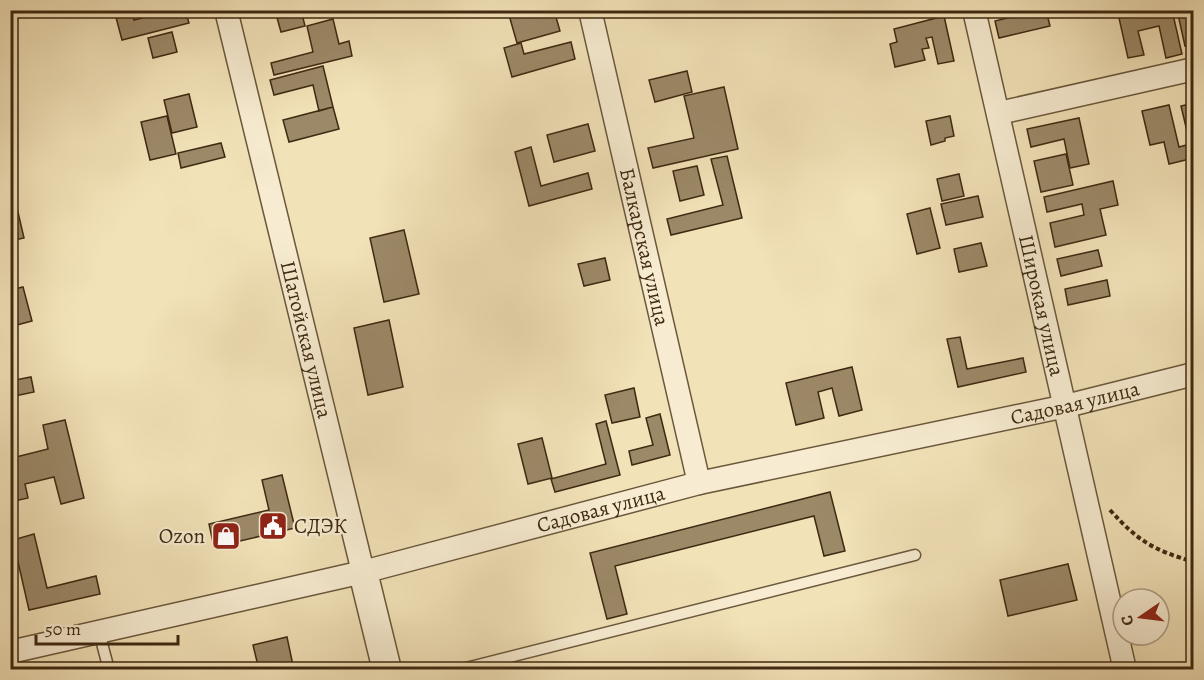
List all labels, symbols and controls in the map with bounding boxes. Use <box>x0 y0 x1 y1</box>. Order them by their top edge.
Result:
street label: Балкарская улица <box>613 165 676 329</box>
street label: Широкая улица <box>1012 232 1071 379</box>
street label: Шатойская улица <box>274 258 339 421</box>
street label: Садовая улица <box>1008 374 1143 431</box>
street label: Садовая улица <box>534 479 668 539</box>
public building icon: СДЭК <box>257 510 289 542</box>
place label: СДЭК <box>294 512 348 540</box>
shop icon: Ozon <box>210 520 242 552</box>
place label: Ozon <box>159 522 205 550</box>
north arrow <box>1111 587 1171 647</box>
scale bar <box>36 608 178 646</box>
text: С <box>1116 613 1139 628</box>
text: 50 m <box>45 617 81 641</box>

